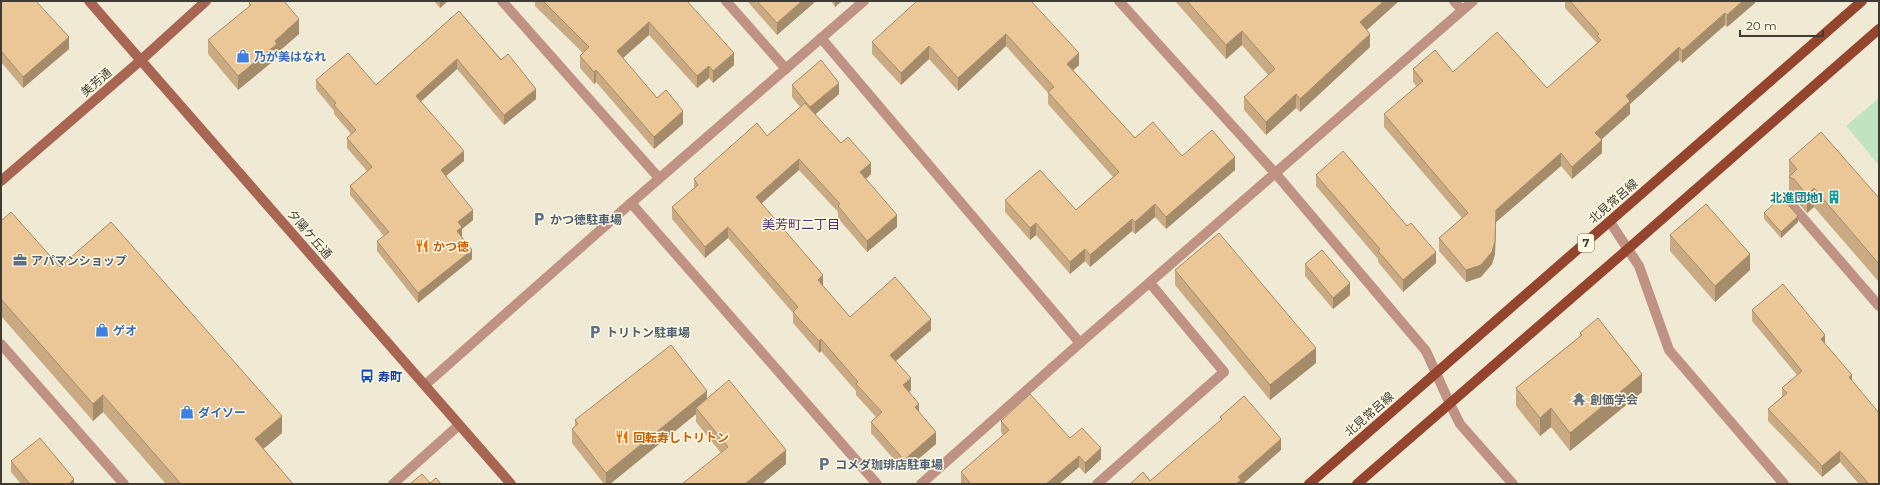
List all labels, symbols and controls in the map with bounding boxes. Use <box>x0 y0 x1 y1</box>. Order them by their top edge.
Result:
scale bar <box>1740 12 1823 38</box>
text: 20 m <box>1746 18 1777 33</box>
shop icon: 乃が美はなれ <box>235 48 251 64</box>
place label: 乃が美はなれ <box>254 49 326 64</box>
street label: 美芳通 <box>77 65 115 99</box>
street label: 北見常呂線 <box>1585 176 1641 226</box>
building icon: 北進団地1 <box>1826 189 1842 205</box>
place label: 北進団地1 <box>1770 190 1823 205</box>
street label: 夕陽ケ丘通 <box>285 206 335 262</box>
parking icon: かつ徳駐車場 <box>531 211 547 227</box>
place label: かつ徳駐車場 <box>550 212 622 227</box>
district label: 美芳町二丁目 <box>762 216 840 232</box>
road number: 7 <box>1578 234 1594 252</box>
restaurant icon: かつ徳 <box>414 238 430 254</box>
place label: かつ徳 <box>433 239 469 254</box>
office icon: アパマンショップ <box>12 252 28 268</box>
place label: アパマンショップ <box>31 253 127 268</box>
shop icon: ゲオ <box>94 322 110 338</box>
place label: ゲオ <box>113 323 137 338</box>
parking icon: トリトン駐車場 <box>587 324 603 340</box>
place label: トリトン駐車場 <box>606 325 690 340</box>
bus stop icon: 寿町 <box>359 368 375 384</box>
place label: 寿町 <box>378 369 402 384</box>
street label: 北見常呂線 <box>1341 389 1397 439</box>
temple icon: 創価学会 <box>1571 391 1587 407</box>
place label: 創価学会 <box>1590 392 1638 407</box>
shop icon: ダイソー <box>179 404 195 420</box>
place label: ダイソー <box>198 405 246 420</box>
restaurant icon: 回転寿しトリトン <box>614 429 630 445</box>
place label: 回転寿しトリトン <box>633 430 729 445</box>
parking icon: コメダ珈琲店駐車場 <box>816 456 832 472</box>
place label: コメダ珈琲店駐車場 <box>835 457 943 472</box>

